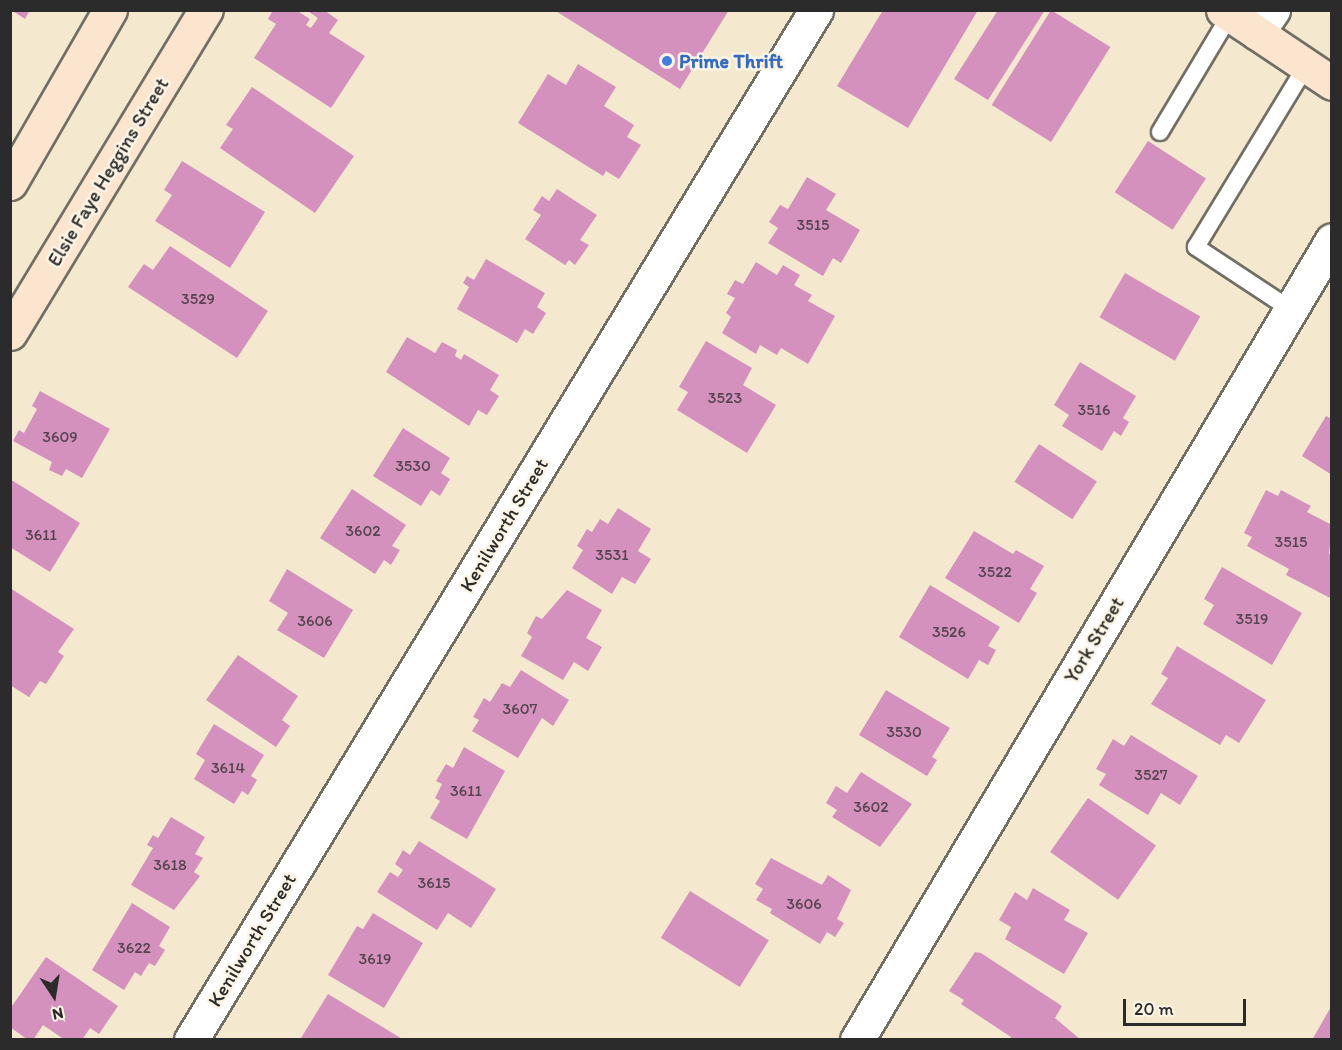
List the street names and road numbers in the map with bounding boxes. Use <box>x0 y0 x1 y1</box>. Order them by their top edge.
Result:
street label: Elsie Faye Heggins Street <box>42 74 174 270</box>
street label: Kenilworth Street <box>455 454 553 596</box>
street label: York Street <box>1059 593 1129 687</box>
street label: Kenilworth Street <box>203 869 301 1011</box>

